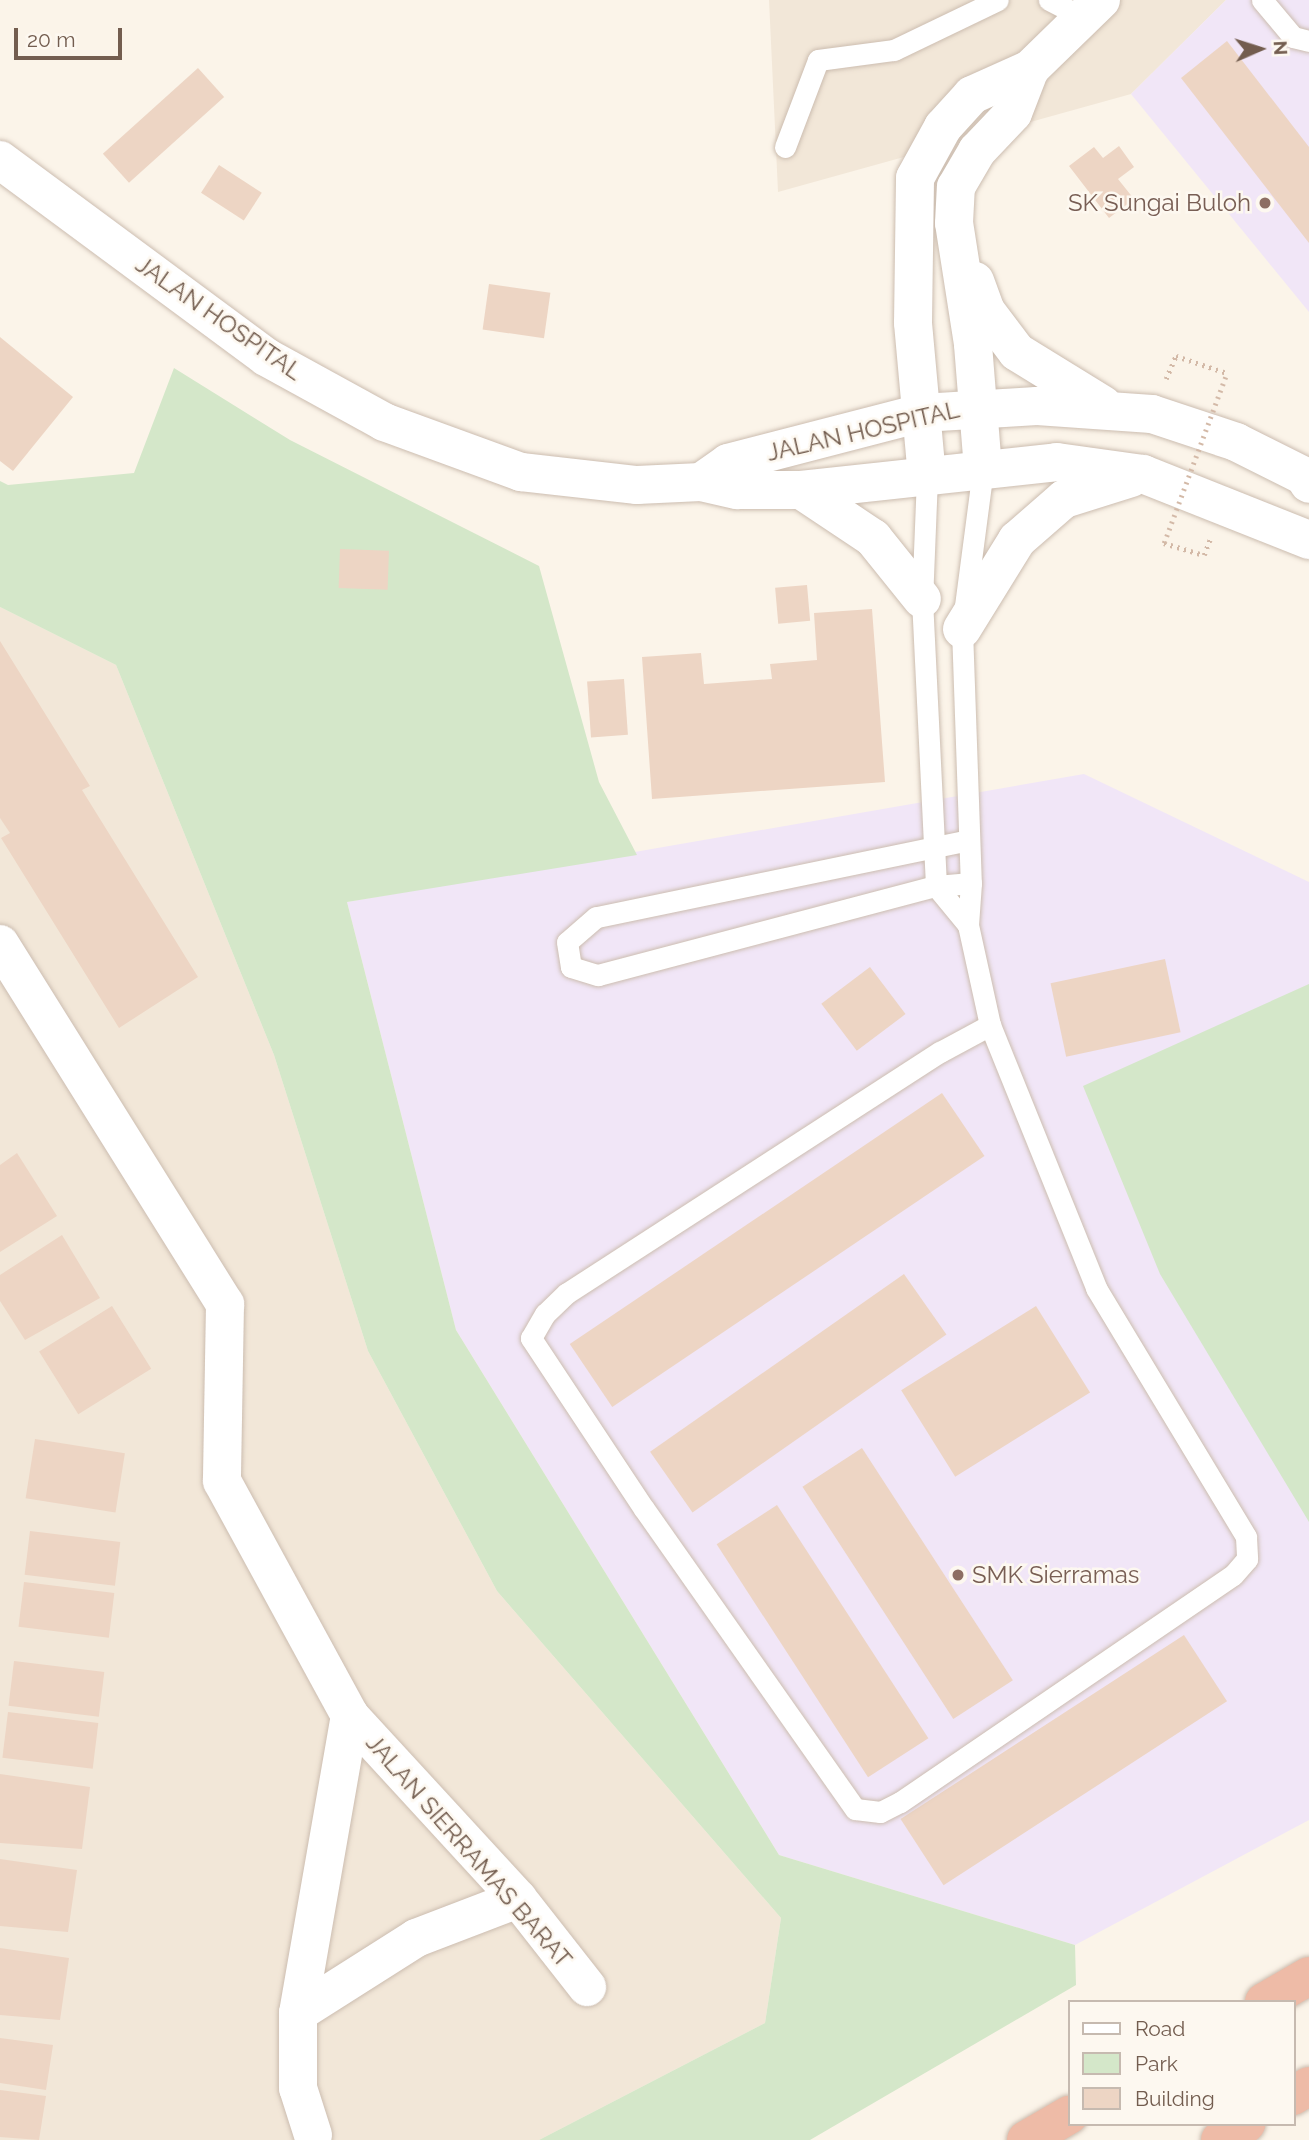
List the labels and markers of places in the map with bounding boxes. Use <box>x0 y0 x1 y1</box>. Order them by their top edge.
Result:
place label: SK Sungai Buloh <box>1068 189 1251 217</box>
marker: SK Sungai Buloh <box>1257 195 1273 211</box>
place label: SMK Sierramas <box>972 1561 1140 1589</box>
marker: SMK Sierramas <box>950 1567 966 1583</box>

